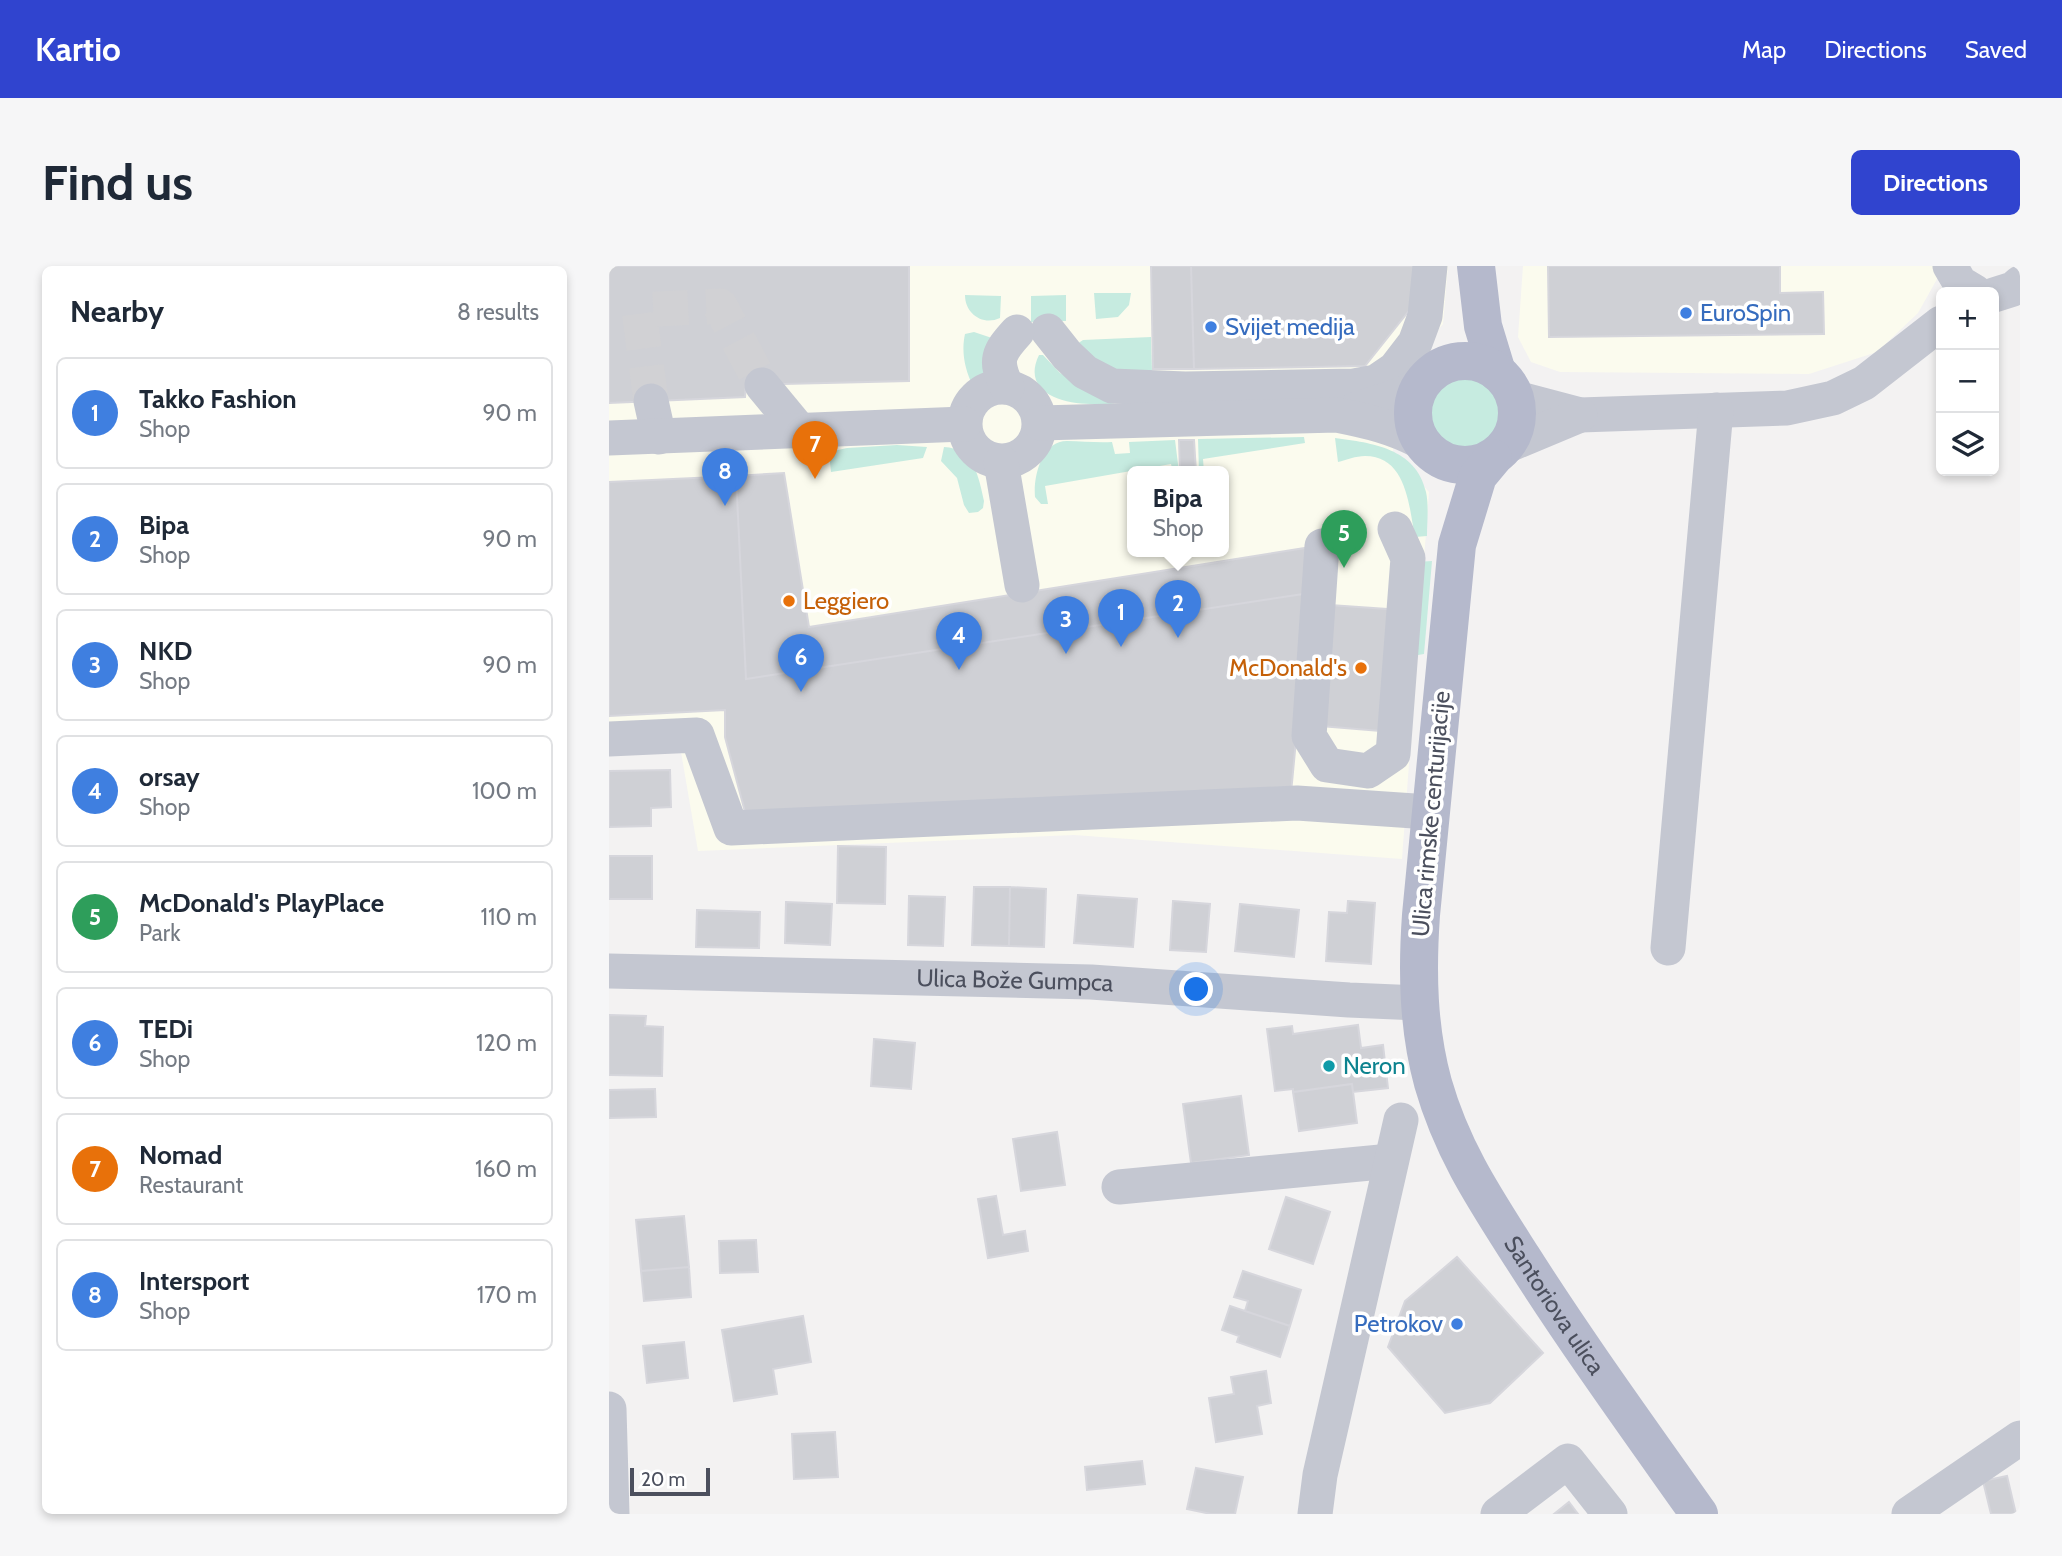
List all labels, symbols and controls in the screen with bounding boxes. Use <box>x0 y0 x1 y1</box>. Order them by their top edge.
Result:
text: Kartio <box>35 29 121 69</box>
text: Map <box>1742 35 1786 64</box>
text: Directions <box>1824 35 1927 64</box>
text: Saved <box>1965 35 2027 64</box>
button: Directions <box>1851 150 2020 215</box>
text: Find us <box>42 153 193 212</box>
map controls <box>1936 287 1999 476</box>
button: + <box>1936 287 1999 350</box>
text: Nearby <box>70 293 164 330</box>
text: 8 results <box>457 298 539 326</box>
place label: EuroSpin <box>1700 298 1791 327</box>
marker: EuroSpin <box>1678 305 1694 321</box>
place label: Svijet medija <box>1225 312 1355 341</box>
marker: Svijet medija <box>1203 319 1219 335</box>
button: − <box>1936 350 1999 413</box>
text: Takko Fashion <box>139 383 297 415</box>
text: 1 <box>91 399 99 427</box>
text: 90 m <box>483 399 537 427</box>
button: layers <box>1936 413 1999 476</box>
text: Shop <box>139 415 190 443</box>
pin: 7 <box>792 421 838 479</box>
pin: 8 <box>702 448 748 506</box>
popup <box>1127 466 1229 557</box>
text: Bipa <box>1152 482 1203 514</box>
text: Bipa <box>139 509 189 541</box>
pin: 5 <box>1321 510 1367 568</box>
text: Shop <box>1152 514 1204 542</box>
text: 2 <box>89 525 101 553</box>
text: 90 m <box>483 525 537 553</box>
text: Shop <box>139 541 190 569</box>
pin: 2 <box>1155 580 1201 638</box>
place label: Leggiero <box>803 586 889 615</box>
pin: 1 <box>1098 589 1144 647</box>
marker: Leggiero <box>781 593 797 609</box>
pin: 3 <box>1043 596 1089 654</box>
pin: 4 <box>936 612 982 670</box>
pin: 6 <box>778 634 824 692</box>
text: NKD <box>139 635 192 667</box>
text: 3 <box>89 651 101 679</box>
text: 90 m <box>483 651 537 679</box>
place label: McDonald's <box>1229 653 1347 682</box>
marker: McDonald's <box>1353 660 1369 676</box>
text: Shop <box>139 667 190 695</box>
street label: Ulica rimske centurijacije <box>1405 690 1456 938</box>
text: orsay <box>139 761 200 793</box>
text: 4 <box>88 777 102 805</box>
text: 100 m <box>472 777 537 805</box>
text: Shop <box>139 793 190 821</box>
text: McDonald's PlayPlace <box>139 887 384 919</box>
text: 5 <box>89 903 101 931</box>
text: 110 m <box>481 903 537 931</box>
text: Park <box>139 919 180 947</box>
street label: Ulica Bože Gumpca <box>916 963 1115 998</box>
your location <box>1179 972 1213 1006</box>
text: TEDi <box>139 1013 193 1045</box>
text: 6 <box>89 1029 101 1057</box>
text: 120 m <box>476 1029 537 1057</box>
text: Shop <box>139 1045 190 1073</box>
place label: Neron <box>1343 1051 1406 1080</box>
marker: Neron <box>1321 1058 1337 1074</box>
text: Nomad <box>139 1139 222 1171</box>
text: 7 <box>89 1155 101 1183</box>
text: 160 m <box>475 1155 537 1183</box>
text: Restaurant <box>139 1171 243 1199</box>
street label: Santoriova ulica <box>1498 1230 1611 1380</box>
text: Intersport <box>139 1265 249 1297</box>
text: 8 <box>88 1281 102 1309</box>
text: 170 m <box>477 1281 537 1309</box>
text: Shop <box>139 1297 190 1325</box>
place label: Petrokov <box>1354 1309 1443 1338</box>
marker: Petrokov <box>1449 1316 1465 1332</box>
scale bar <box>630 1465 711 1497</box>
text: 20 m <box>641 1468 685 1491</box>

